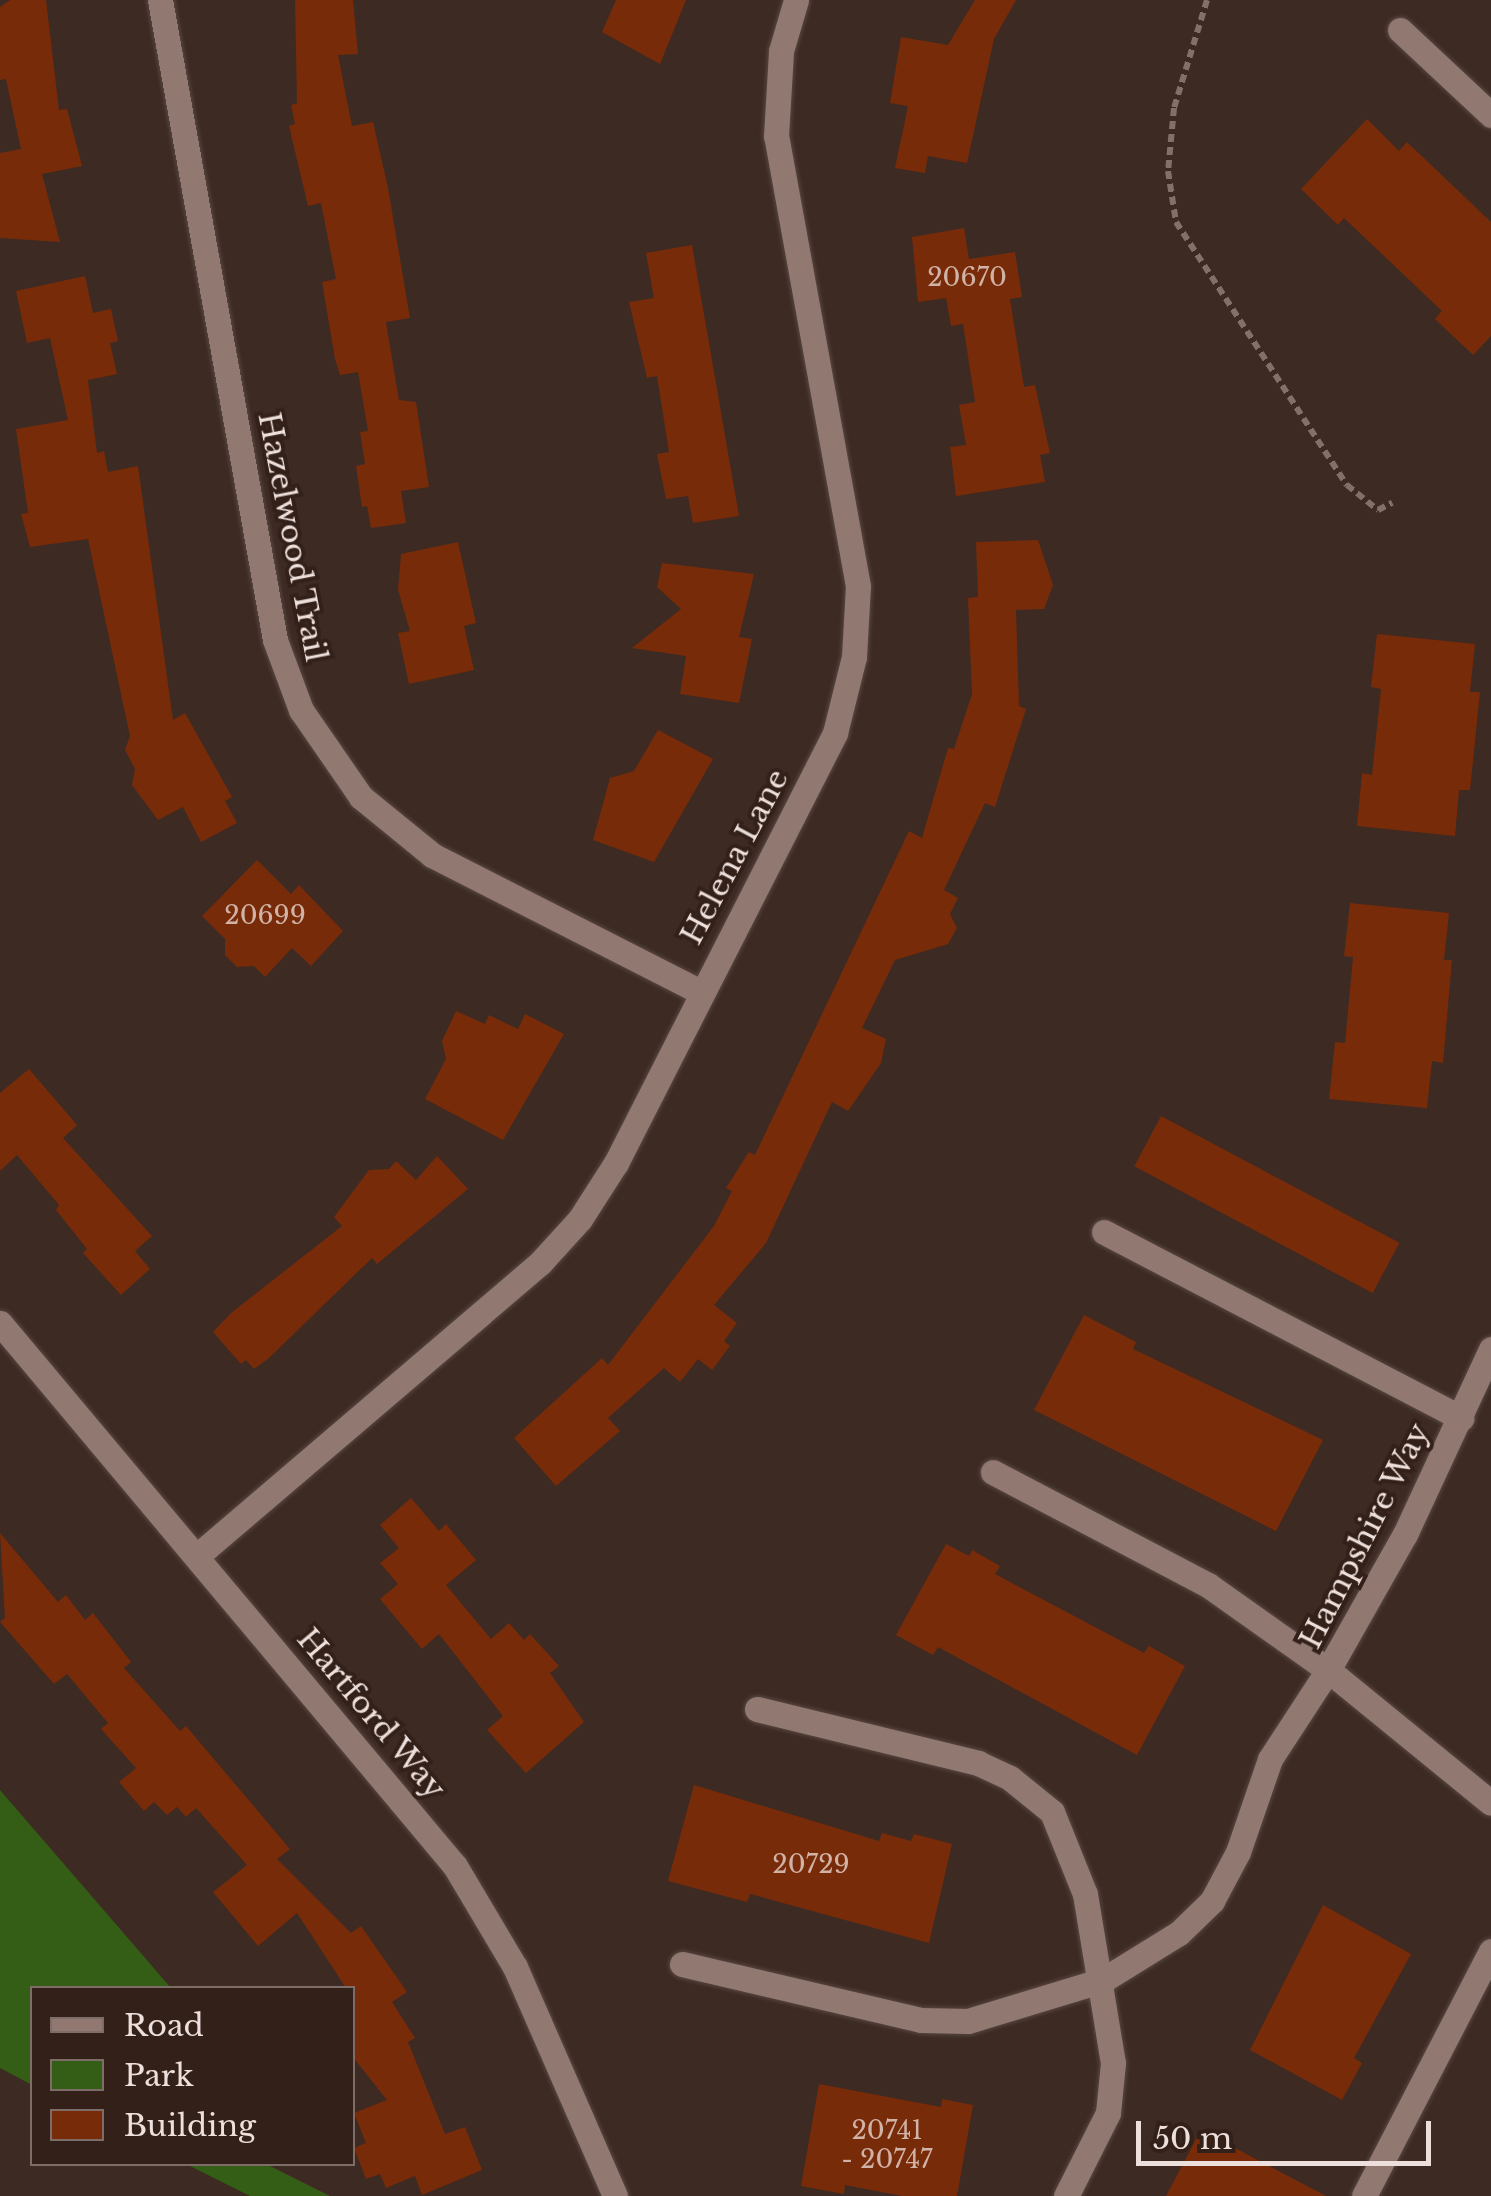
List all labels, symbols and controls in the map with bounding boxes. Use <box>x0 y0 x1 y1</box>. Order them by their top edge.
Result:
house number: 20670 <box>927 263 1007 293</box>
street label: Hazelwood Trail <box>250 409 334 665</box>
street label: Helena Lane <box>674 763 796 951</box>
house number: 20699 <box>224 901 306 931</box>
street label: Hampshire Way <box>1292 1417 1438 1655</box>
street label: Hartford Way <box>289 1621 453 1807</box>
house number: 20729 <box>772 1850 850 1880</box>
legend <box>30 1986 355 2166</box>
text: Road <box>124 2007 204 2044</box>
text: Park <box>124 2057 194 2094</box>
scale bar <box>1141 2101 1436 2163</box>
text: Building <box>124 2107 256 2144</box>
house number: 20741 - 20747 <box>841 2117 933 2176</box>
text: 50 m <box>1153 2120 1232 2157</box>

